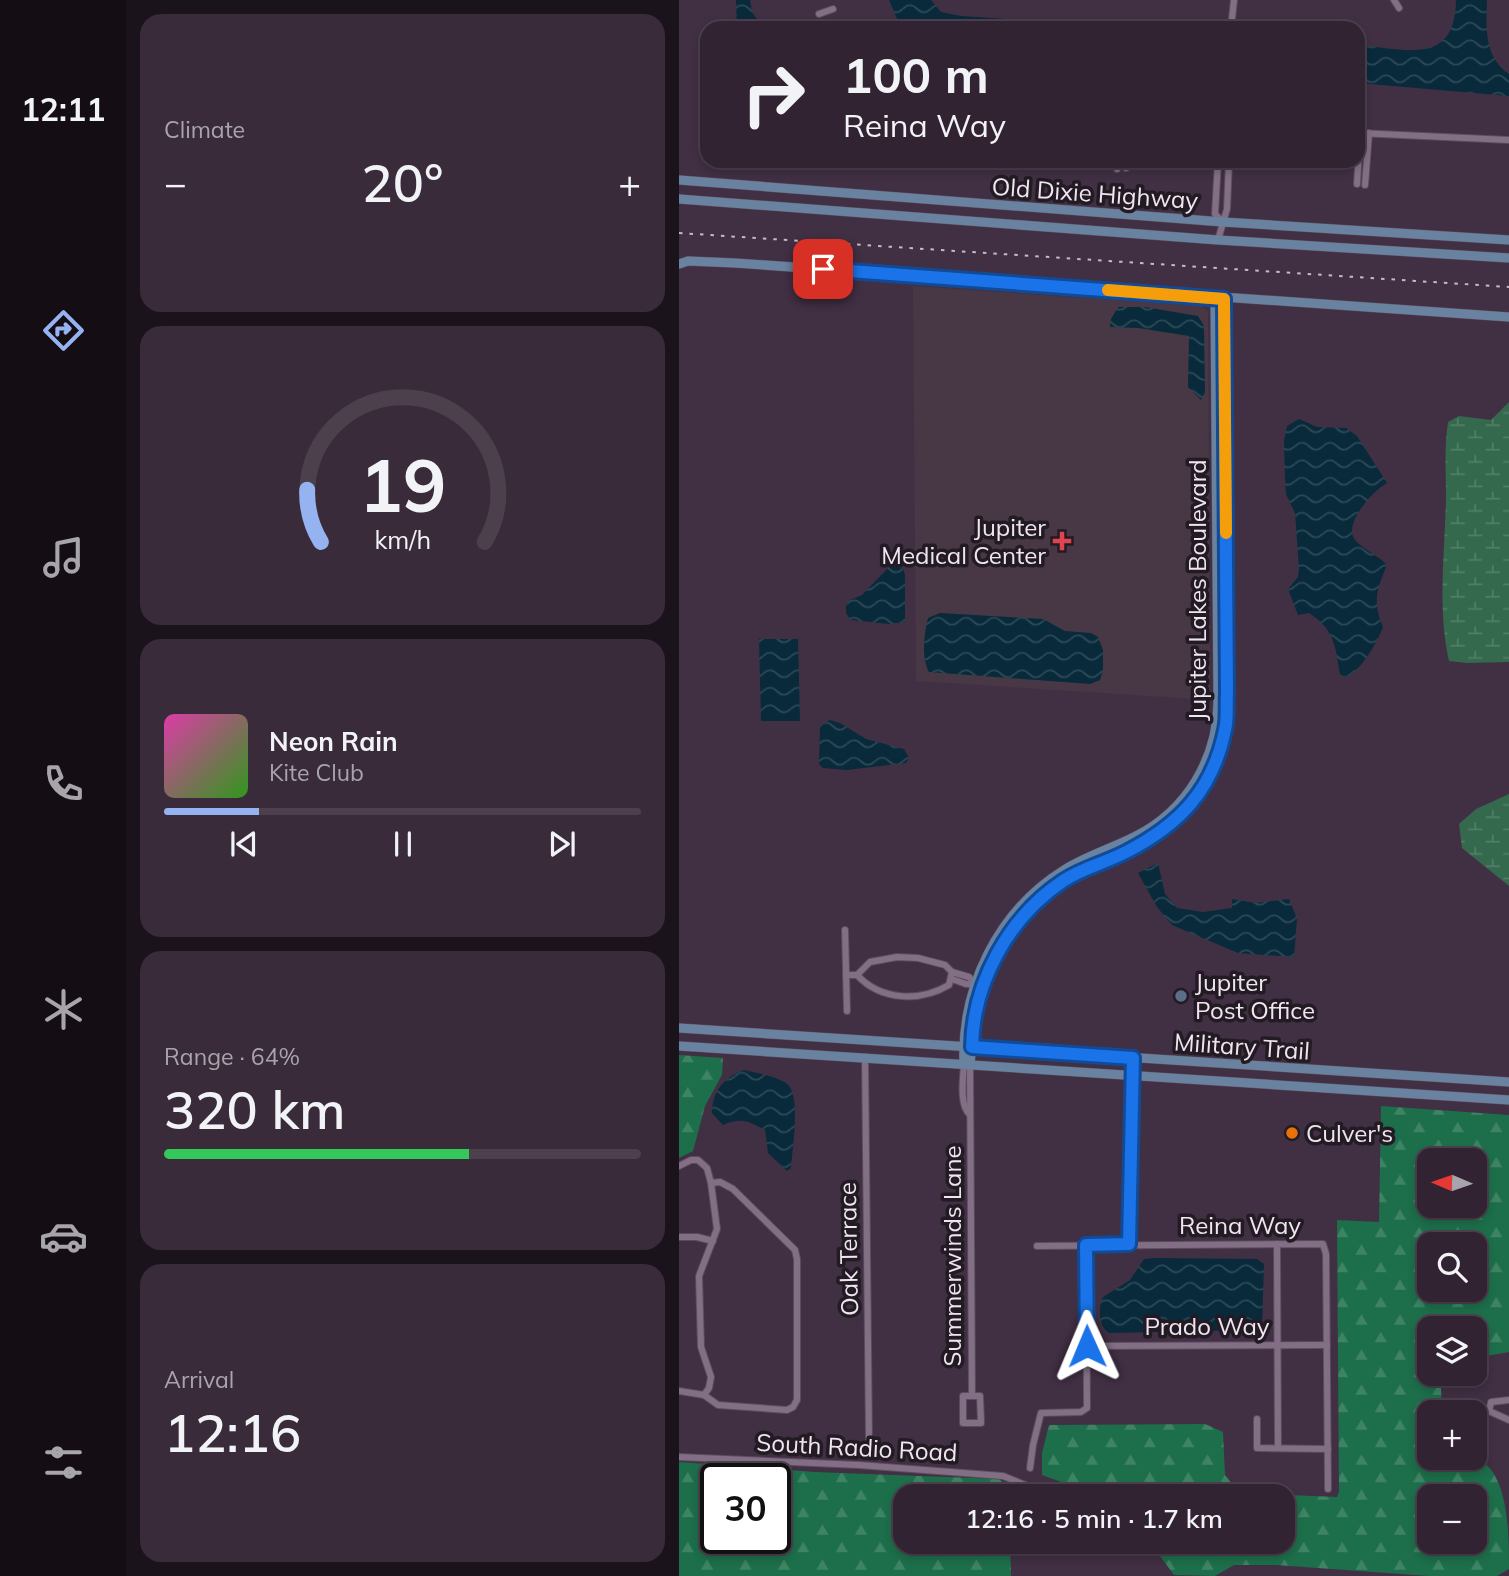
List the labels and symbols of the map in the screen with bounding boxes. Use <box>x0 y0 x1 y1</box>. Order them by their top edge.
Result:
street label: Old Dixie Highway <box>991 171 1199 215</box>
pin <box>793 239 853 299</box>
street label: Jupiter Lakes Boulevard <box>1182 459 1212 721</box>
place label: Jupiter Medical Center <box>881 512 1046 570</box>
marker: Jupiter Medical Center <box>1052 531 1072 551</box>
place label: Jupiter Post Office <box>1195 967 1315 1025</box>
marker: Jupiter Post Office <box>1173 988 1189 1004</box>
street label: Military Trail <box>1173 1026 1311 1066</box>
place label: Culver's <box>1306 1118 1393 1148</box>
marker: Culver's <box>1284 1125 1300 1141</box>
street label: Summerwinds Lane <box>937 1145 967 1367</box>
north arrow <box>1417 1148 1487 1218</box>
street label: Oak Terrace <box>832 1182 864 1316</box>
street label: Reina Way <box>1179 1210 1301 1240</box>
position arrow <box>1050 1309 1124 1383</box>
street label: Prado Way <box>1144 1311 1270 1341</box>
street label: South Radio Road <box>756 1427 958 1467</box>
speed limit sign: 30 <box>700 1463 791 1554</box>

